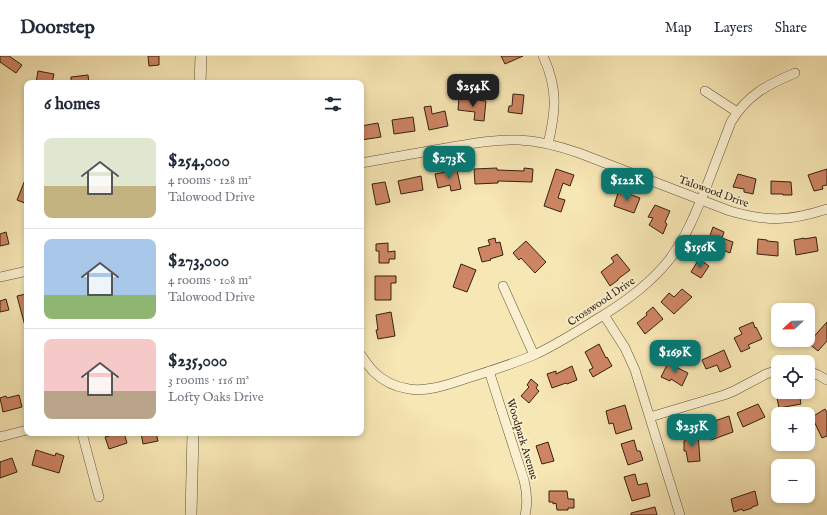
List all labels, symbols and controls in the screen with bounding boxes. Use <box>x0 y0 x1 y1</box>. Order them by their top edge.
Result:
text: Doorstep <box>20 16 95 40</box>
text: Map <box>665 19 692 37</box>
text: Layers <box>714 19 753 37</box>
text: Share <box>775 19 807 37</box>
pin: $254K <box>445 74 501 108</box>
text: $254K <box>456 78 490 95</box>
icon: filters <box>322 93 344 115</box>
text: 6 homes <box>44 94 100 115</box>
pin: $273K <box>421 146 477 180</box>
text: $273K <box>432 150 466 167</box>
text: $254,000 <box>168 151 230 172</box>
icon: home <box>76 154 124 202</box>
pin: $122K <box>599 168 655 202</box>
text: 4 rooms · 128 m² <box>168 172 252 189</box>
text: $122K <box>610 172 644 189</box>
street label: Talowood Drive <box>677 173 751 211</box>
text: Talowood Drive <box>168 189 255 206</box>
pin: $156K <box>672 235 728 269</box>
text: $156K <box>684 239 716 256</box>
text: $273,000 <box>168 251 229 272</box>
icon: home <box>76 255 124 303</box>
text: 4 rooms · 108 m² <box>168 272 252 289</box>
street label: Crosswood Drive <box>565 274 638 330</box>
text: Talowood Drive <box>168 289 255 306</box>
north arrow <box>771 303 815 347</box>
map controls <box>771 303 815 503</box>
pin: $169K <box>647 340 703 374</box>
text: $169K <box>659 344 691 361</box>
text: $235,000 <box>168 351 227 372</box>
icon: home <box>76 355 124 403</box>
button: locate <box>771 355 815 399</box>
text: 3 rooms · 116 m² <box>168 372 249 389</box>
text: Lofty Oaks Drive <box>168 389 264 406</box>
street label: Woodpark Avenue <box>503 397 541 482</box>
button: + <box>771 407 815 451</box>
pin: $235K <box>664 414 720 448</box>
text: $235K <box>676 418 708 435</box>
button: − <box>771 459 815 503</box>

